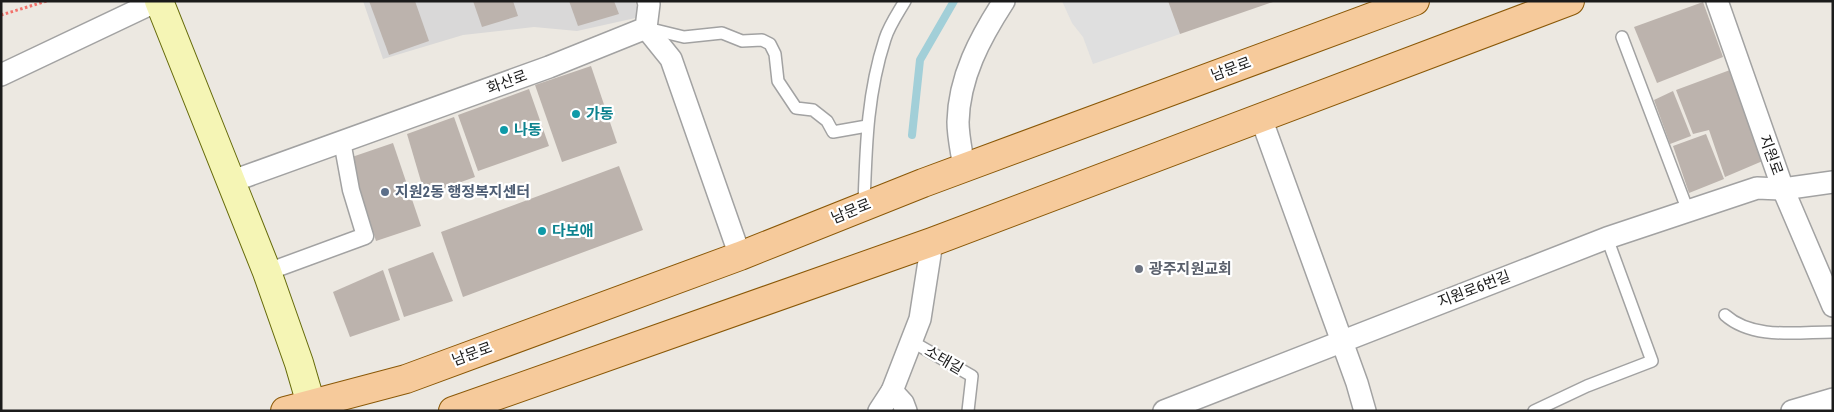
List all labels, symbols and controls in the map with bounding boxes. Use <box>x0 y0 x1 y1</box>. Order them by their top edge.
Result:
street label: 남문로 <box>1208 53 1254 85</box>
street label: 화산로 <box>484 66 530 98</box>
place label: 가동 <box>586 105 614 123</box>
marker: 가동 <box>570 108 582 120</box>
place label: 나동 <box>514 121 542 139</box>
marker: 나동 <box>498 124 510 136</box>
street label: 지원로 <box>1755 132 1787 178</box>
place label: 지원2동 행정복지센터 <box>395 183 530 201</box>
marker: 지원2동 행정복지센터 <box>379 186 391 198</box>
street label: 남문로 <box>828 195 874 227</box>
place label: 다보애 <box>552 222 593 240</box>
marker: 다보애 <box>536 225 548 237</box>
place label: 광주지원교회 <box>1149 260 1232 278</box>
marker: 광주지원교회 <box>1133 263 1145 275</box>
street label: 지원로6번길 <box>1435 267 1513 311</box>
street label: 남문로 <box>449 338 495 370</box>
street label: 소태길 <box>922 342 966 378</box>

